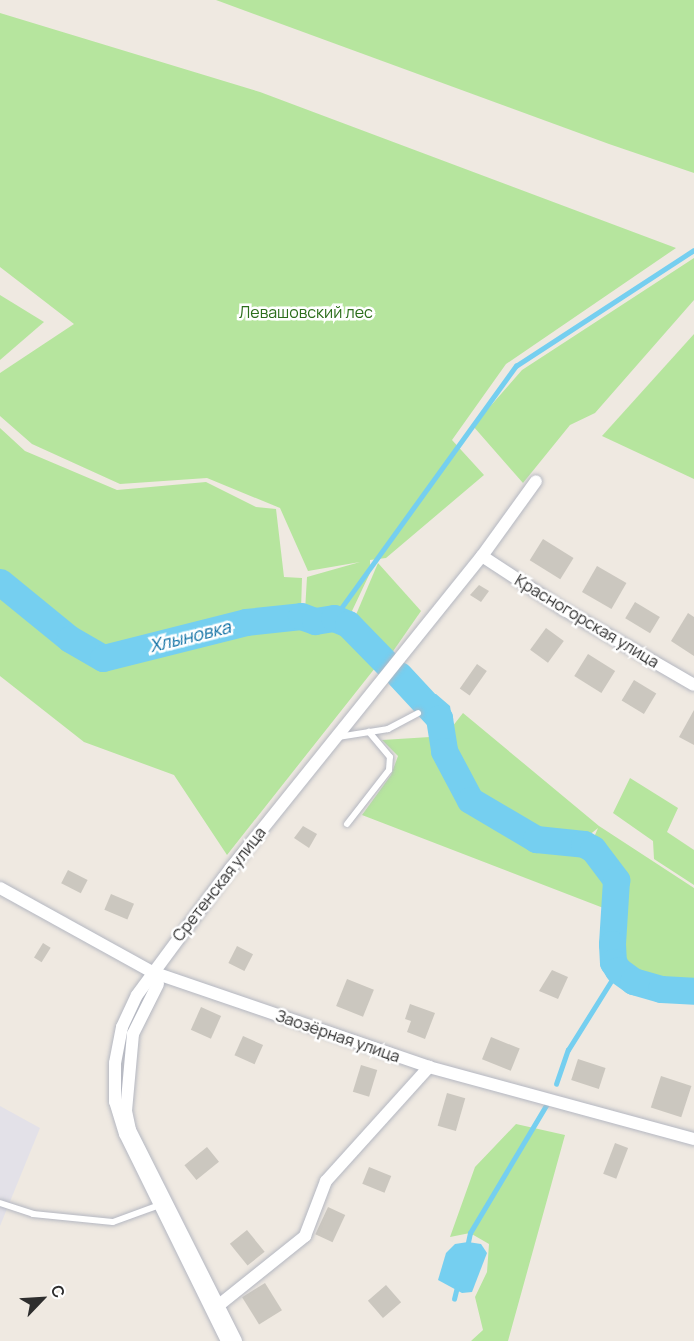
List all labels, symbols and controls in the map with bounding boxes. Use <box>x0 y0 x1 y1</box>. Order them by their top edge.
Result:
park label: Левашовский лес <box>239 302 373 322</box>
street label: Красногорская улица <box>511 570 663 672</box>
water label: Хлыновка <box>147 616 233 656</box>
street label: Сретенская улица <box>168 823 270 945</box>
street label: Заозёрная улица <box>273 1006 403 1066</box>
north arrow <box>12 1269 72 1329</box>
text: С <box>46 1281 71 1301</box>

